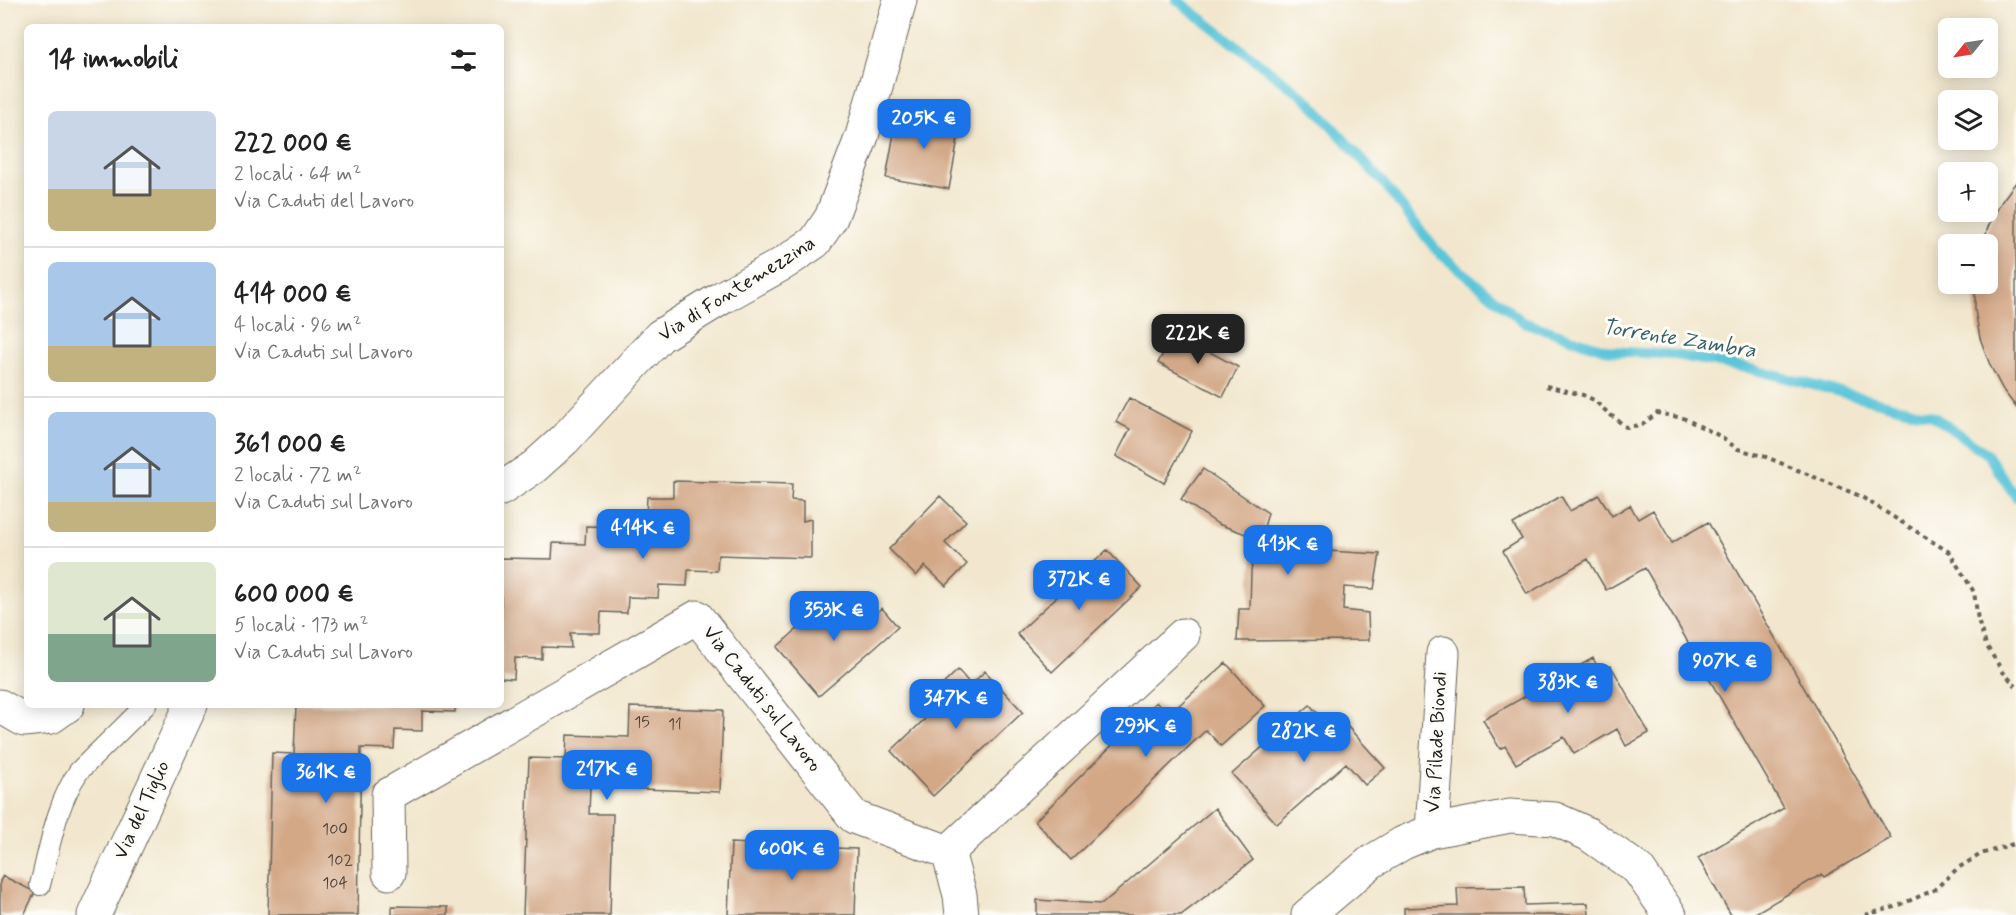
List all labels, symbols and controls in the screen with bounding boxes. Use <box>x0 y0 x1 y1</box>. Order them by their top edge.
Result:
north arrow <box>1938 18 1998 78</box>
map controls <box>1938 18 1998 294</box>
text: 14 immobili <box>48 43 178 77</box>
icon: filters <box>447 44 480 77</box>
button: layers <box>1938 90 1998 150</box>
pin: 205K € <box>875 99 973 150</box>
text: 205K € <box>892 105 957 132</box>
text: 222 000 € <box>234 127 352 161</box>
icon: home <box>96 135 168 207</box>
text: 2 locali · 64 m² <box>234 161 361 188</box>
button: + <box>1938 162 1998 222</box>
text: Via Caduti del Lavoro <box>234 188 414 215</box>
street label: Via di Fontemezzina <box>653 230 821 348</box>
button: − <box>1938 234 1998 294</box>
text: 414 000 € <box>234 278 352 312</box>
icon: home <box>96 286 168 358</box>
text: 4 locali · 96 m² <box>234 312 362 339</box>
water label: Torrente Zambra <box>1600 313 1758 365</box>
pin: 222K € <box>1149 314 1247 365</box>
text: 222K € <box>1166 320 1230 347</box>
text: Via Caduti sul Lavoro <box>234 339 413 366</box>
text: 361 000 € <box>234 428 346 462</box>
icon: home <box>96 436 168 508</box>
text: 2 locali · 72 m² <box>234 462 362 489</box>
text: Via Caduti sul Lavoro <box>234 489 413 516</box>
pin: 414K € <box>594 509 692 560</box>
text: 414K € <box>611 515 675 542</box>
pin: 413K € <box>1239 525 1337 576</box>
text: 413K € <box>1257 531 1319 558</box>
pin: 372K € <box>1030 560 1128 611</box>
text: 372K € <box>1047 566 1111 593</box>
text: 600 000 € <box>234 578 354 612</box>
icon: home <box>96 586 168 658</box>
pin: 353K € <box>785 591 883 642</box>
text: 353K € <box>804 597 864 624</box>
text: 5 locali · 173 m² <box>234 612 368 639</box>
street label: Via Caduti sul Lavoro <box>696 620 828 778</box>
text: Via Caduti sul Lavoro <box>234 639 413 666</box>
pin: 907K € <box>1676 642 1774 693</box>
text: 907K € <box>1692 648 1758 675</box>
pin: 383K € <box>1519 663 1617 714</box>
text: 383K € <box>1538 669 1598 696</box>
street label: Via Pilade Biondi <box>1420 671 1454 813</box>
pin: 347K € <box>907 679 1005 730</box>
text: 347K € <box>924 685 988 712</box>
pin: 293K € <box>1097 707 1195 758</box>
house number: 15 <box>634 712 650 733</box>
pin: 282K € <box>1255 712 1353 763</box>
text: 293K € <box>1115 713 1177 740</box>
house number: 11 <box>668 714 682 735</box>
text: 282K € <box>1271 718 1337 745</box>
pin: 217K € <box>558 750 656 801</box>
pin: 361K € <box>277 753 375 804</box>
street label: Via del Tiglio <box>107 756 177 864</box>
text: 217K € <box>576 756 638 783</box>
text: 361K € <box>296 759 356 786</box>
house number: 100 <box>322 819 348 840</box>
pin: 600K € <box>743 830 841 881</box>
text: 600K € <box>759 836 825 863</box>
house number: 102 <box>327 850 353 871</box>
house number: 104 <box>322 873 348 894</box>

